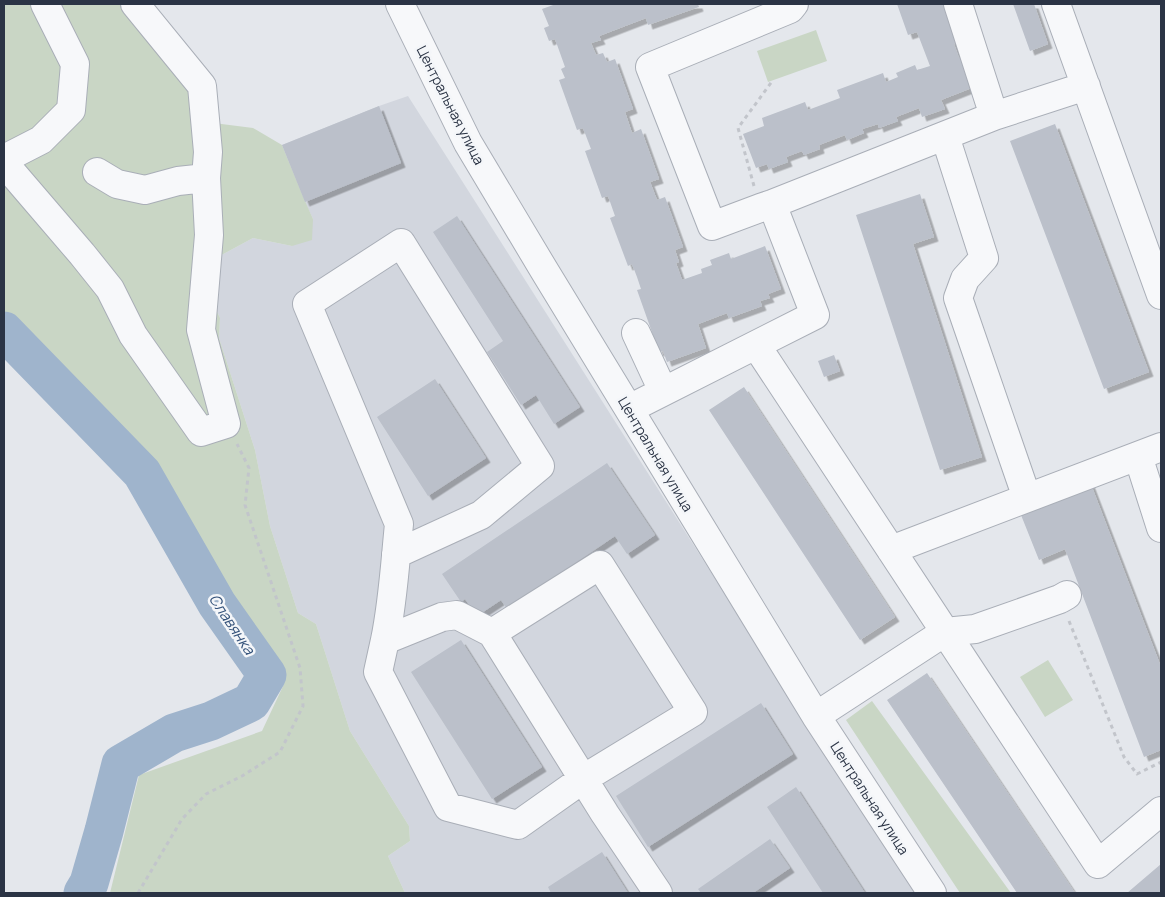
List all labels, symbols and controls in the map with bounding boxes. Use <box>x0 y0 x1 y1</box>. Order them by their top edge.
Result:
street label: Центральная улица <box>413 42 489 168</box>
street label: Центральная улица <box>614 393 698 515</box>
water label: Славянка <box>204 590 260 659</box>
street label: Центральная улица <box>826 738 914 858</box>

